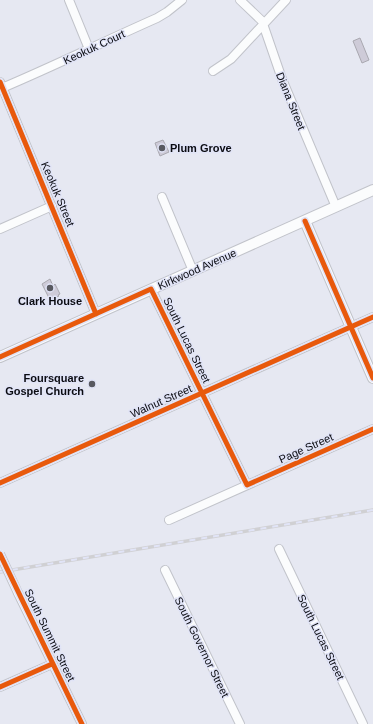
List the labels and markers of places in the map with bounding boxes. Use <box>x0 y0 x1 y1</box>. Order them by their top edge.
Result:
place label: Plum Grove <box>170 142 232 154</box>
marker: Plum Grove <box>157 143 167 153</box>
marker: Clark House <box>45 283 55 293</box>
place label: Clark House <box>18 295 82 307</box>
place label: Foursquare Gospel Church <box>5 372 84 397</box>
marker: Foursquare Gospel Church <box>87 379 97 389</box>

